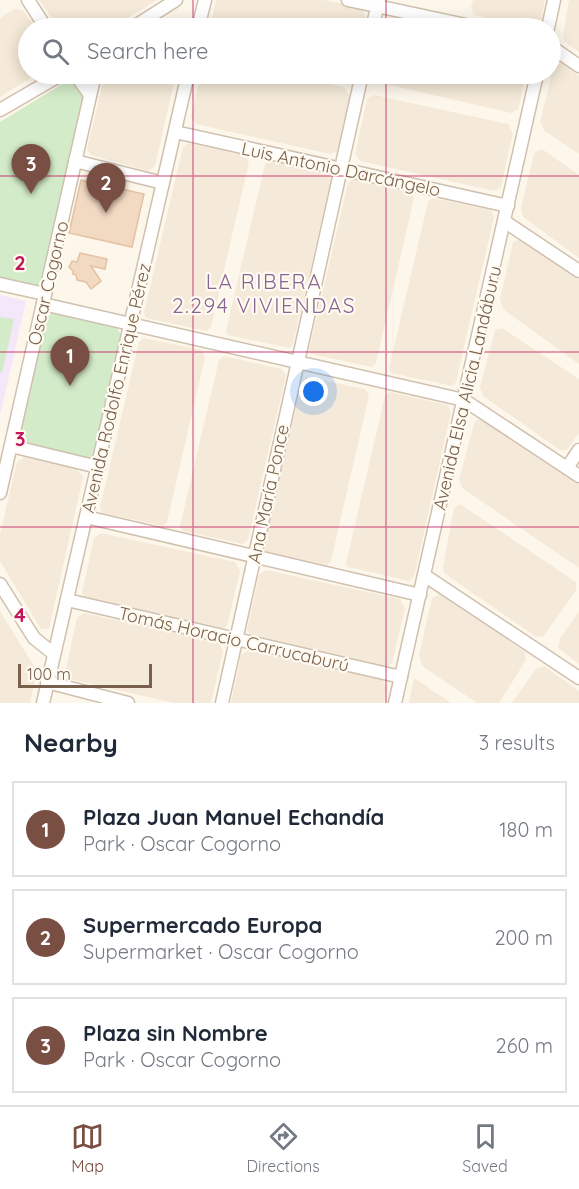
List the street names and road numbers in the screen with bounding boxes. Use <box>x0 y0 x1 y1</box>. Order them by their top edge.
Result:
street label: Luis Antonio Darcángelo <box>239 137 443 201</box>
street label: Oscar Cogorno <box>23 219 73 347</box>
street label: Avenida Rodolfo Enrique Pérez <box>76 261 156 515</box>
street label: Avenida Elsa Alicia Landáburu <box>428 264 506 512</box>
street label: Ana María Ponce <box>242 422 294 566</box>
street label: Tomás Horacio Carrucaburú <box>116 601 352 677</box>

